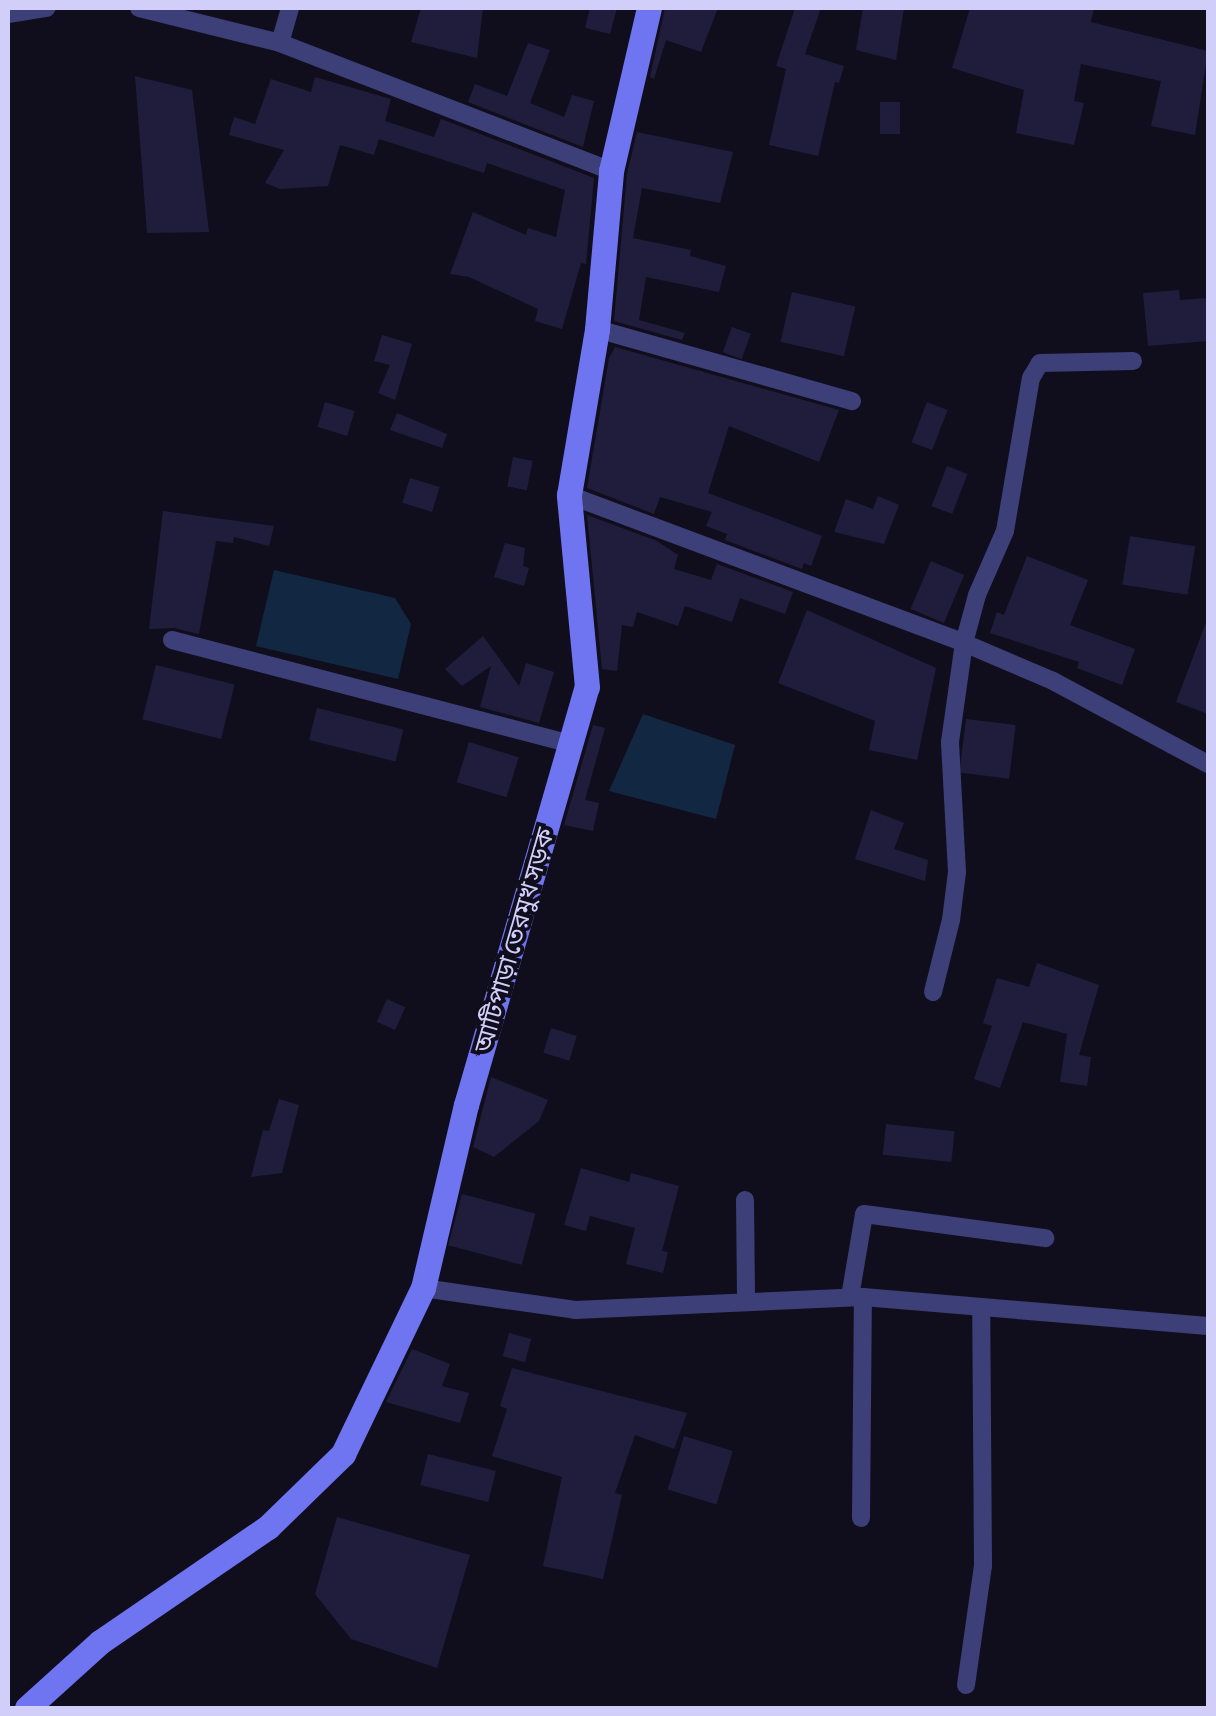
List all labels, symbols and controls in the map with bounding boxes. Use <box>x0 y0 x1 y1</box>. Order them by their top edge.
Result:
street label: আটিপাড়া তেরমুখ সড়ক <box>468 824 560 1056</box>

